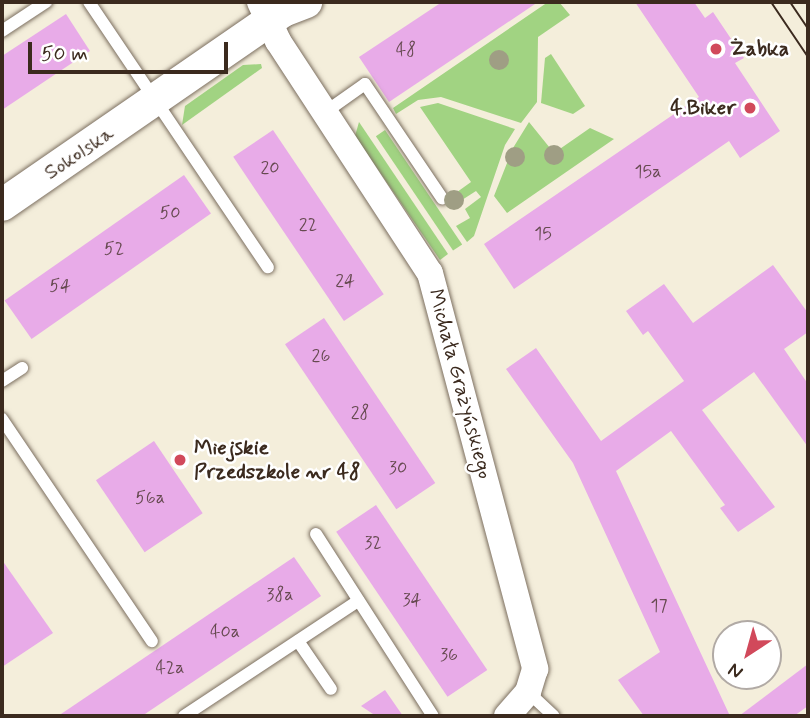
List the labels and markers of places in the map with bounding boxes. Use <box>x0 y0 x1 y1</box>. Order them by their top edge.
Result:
place label: Żabka <box>730 36 789 62</box>
marker: Żabka <box>708 41 724 57</box>
place label: 4.Biker <box>670 95 736 121</box>
marker: 4.Biker <box>742 100 758 116</box>
place label: Miejskie Przedszkole nr 48 <box>194 435 354 485</box>
marker: Miejskie Przedszkole nr 48 <box>172 452 188 468</box>

